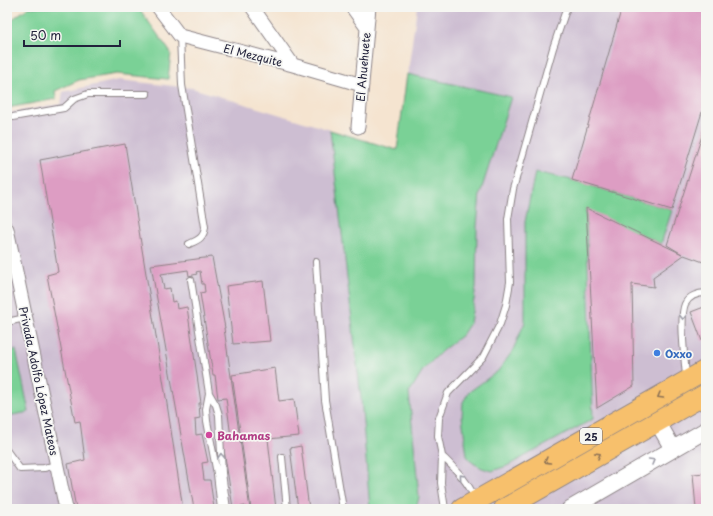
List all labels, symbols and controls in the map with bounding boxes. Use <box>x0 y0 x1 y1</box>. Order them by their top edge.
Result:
scale bar <box>24 22 120 48</box>
text: 50 m <box>30 26 61 44</box>
street label: El Ahuehuete <box>351 32 375 102</box>
street label: El Mezquite <box>222 39 284 71</box>
street label: Privada Adolfo López Mateos <box>15 305 63 457</box>
one-way arrow <box>679 314 687 320</box>
place label: Oxxo <box>665 345 693 362</box>
marker: Oxxo <box>652 348 662 358</box>
one-way arrow <box>657 392 664 399</box>
place label: Bahamas <box>217 427 271 444</box>
road number: 25 <box>580 428 602 444</box>
marker: Bahamas <box>204 430 214 440</box>
one-way arrow <box>594 452 602 459</box>
one-way arrow <box>217 453 226 459</box>
one-way arrow <box>544 456 551 463</box>
one-way arrow <box>648 459 655 466</box>
one-way arrow <box>459 474 466 481</box>

